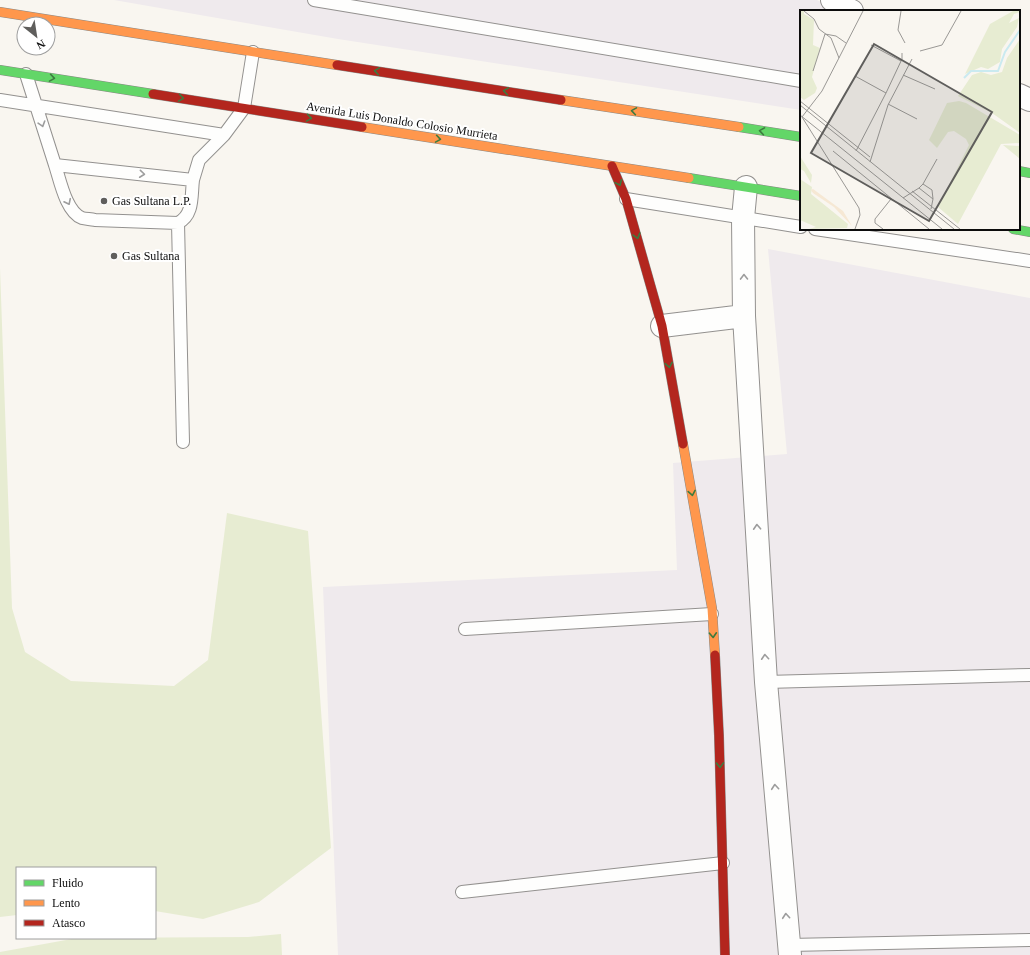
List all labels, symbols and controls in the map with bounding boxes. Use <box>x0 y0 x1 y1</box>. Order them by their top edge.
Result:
inset map <box>800 10 1020 230</box>
north arrow <box>16 16 56 56</box>
text: N <box>35 37 47 52</box>
one-way arrow <box>374 67 380 76</box>
one-way arrow <box>49 73 55 82</box>
one-way arrow <box>502 87 509 96</box>
one-way arrow <box>178 93 184 102</box>
street label: Avenida Luis Donaldo Colosio Murrieta <box>305 99 499 143</box>
one-way arrow <box>631 107 637 116</box>
one-way arrow <box>306 113 312 122</box>
one-way arrow <box>37 121 46 128</box>
one-way arrow <box>759 127 766 136</box>
one-way arrow <box>435 134 441 143</box>
one-way arrow <box>139 170 145 179</box>
one-way arrow <box>614 178 622 186</box>
place label: Gas Sultana L.P. <box>112 194 191 208</box>
marker: Gas Sultana L.P. <box>99 196 109 206</box>
one-way arrow <box>63 198 71 205</box>
one-way arrow <box>632 233 641 240</box>
place label: Gas Sultana <box>122 249 180 263</box>
marker: Gas Sultana <box>109 251 119 261</box>
one-way arrow <box>740 274 748 280</box>
one-way arrow <box>664 362 673 368</box>
one-way arrow <box>687 490 695 496</box>
one-way arrow <box>752 524 761 530</box>
one-way arrow <box>709 632 718 638</box>
one-way arrow <box>760 654 769 660</box>
one-way arrow <box>716 762 724 768</box>
one-way arrow <box>771 784 780 790</box>
legend <box>16 867 156 939</box>
text: Fluido <box>52 876 83 890</box>
text: Lento <box>52 896 80 910</box>
one-way arrow <box>782 913 791 919</box>
text: Atasco <box>52 916 85 930</box>

